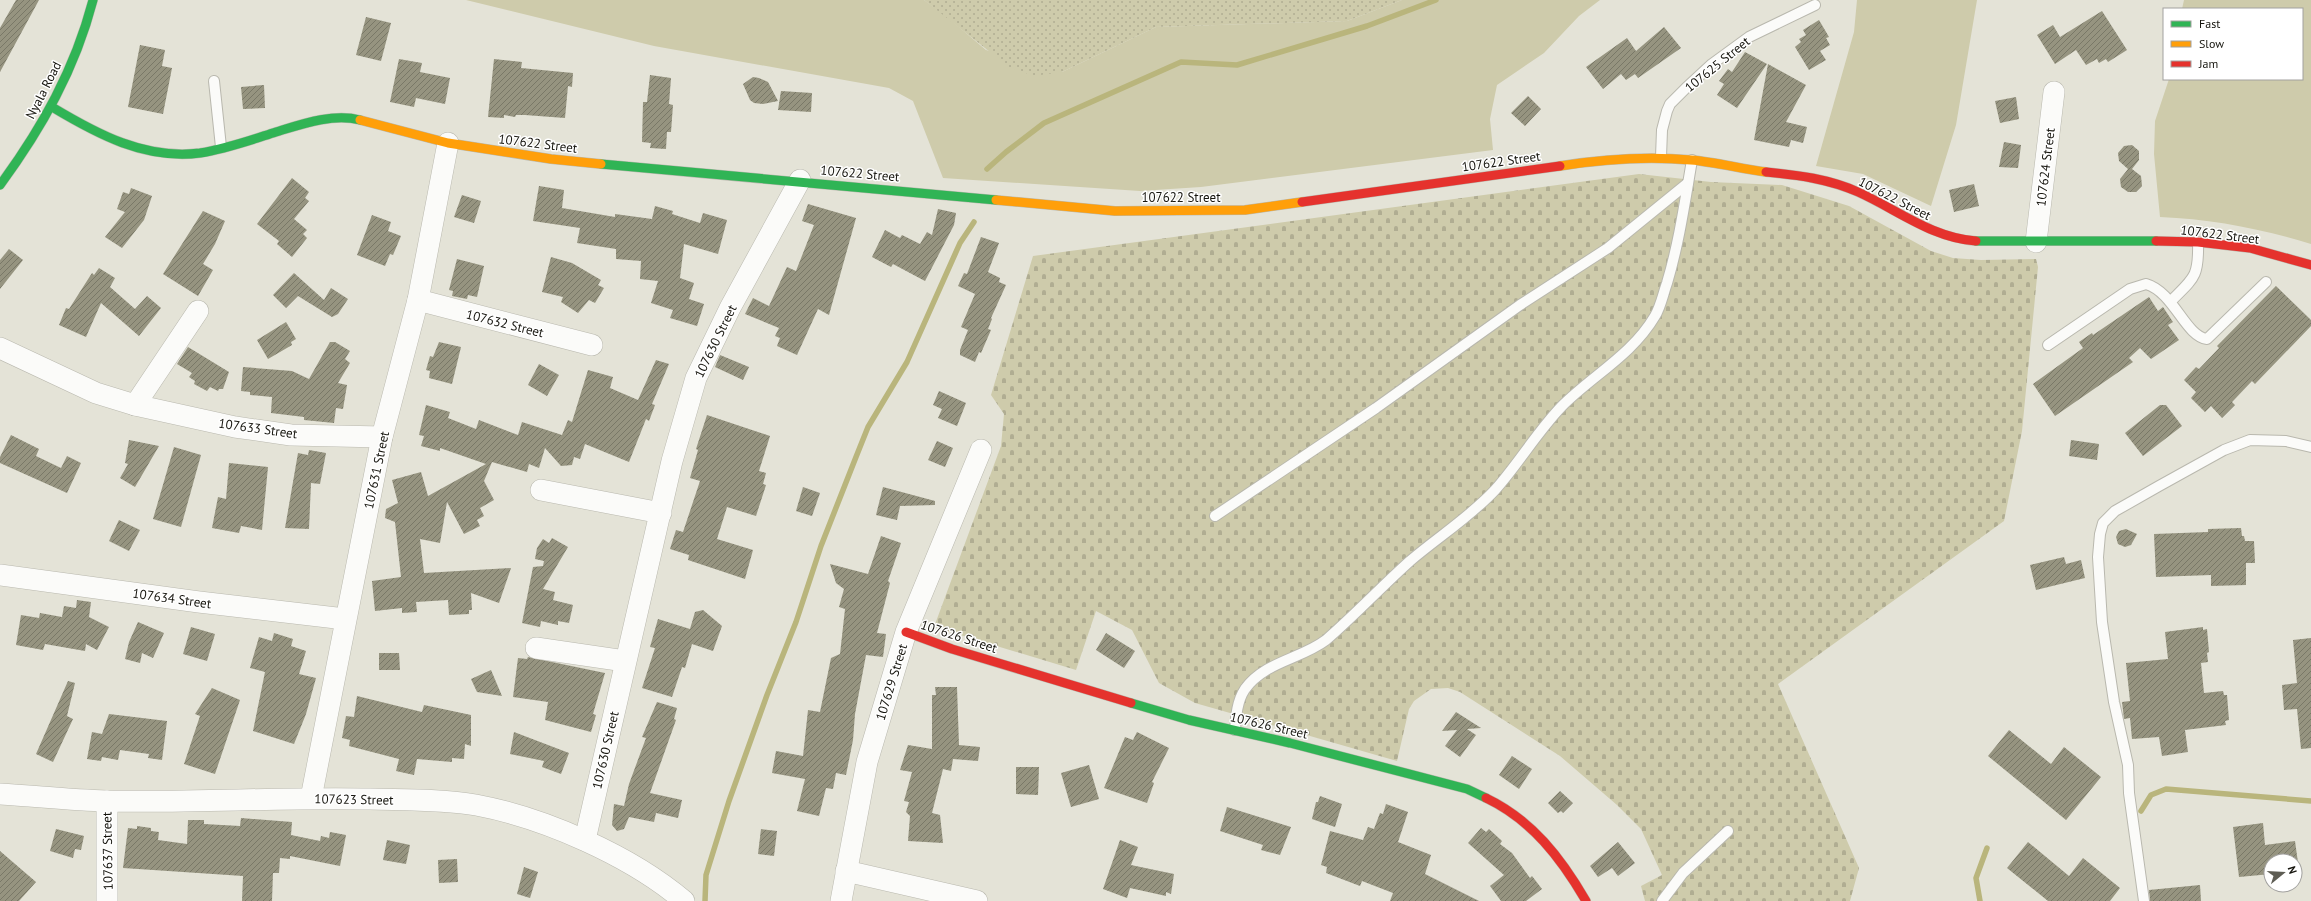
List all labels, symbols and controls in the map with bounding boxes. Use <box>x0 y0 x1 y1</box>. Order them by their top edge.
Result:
legend <box>2163 8 2303 80</box>
text: Fast <box>2199 16 2220 31</box>
street label: 107625 Street <box>1681 32 1754 96</box>
text: Slow <box>2199 36 2224 51</box>
text: Jam <box>2198 56 2218 71</box>
street label: Nyala Road <box>22 59 65 122</box>
street label: 107624 Street <box>2032 126 2059 207</box>
street label: 107622 Street <box>498 130 579 157</box>
street label: 107622 Street <box>1461 147 1542 175</box>
street label: 107622 Street <box>820 162 901 185</box>
street label: 107622 Street <box>1856 173 1934 224</box>
street label: 107622 Street <box>1141 189 1221 206</box>
street label: 107622 Street <box>2180 221 2261 248</box>
street label: 107630 Street <box>690 301 741 381</box>
street label: 107632 Street <box>464 306 546 341</box>
street label: 107633 Street <box>218 415 299 443</box>
street label: 107631 Street <box>360 429 393 511</box>
street label: 107634 Street <box>132 585 213 613</box>
street label: 107626 Street <box>919 616 1000 657</box>
street label: 107629 Street <box>872 641 911 722</box>
street label: 107626 Street <box>1228 708 1310 743</box>
street label: 107630 Street <box>588 709 623 791</box>
street label: 107623 Street <box>314 790 394 809</box>
street label: 107637 Street <box>98 811 117 890</box>
north arrow <box>2263 853 2303 893</box>
text: N <box>2285 864 2300 876</box>

